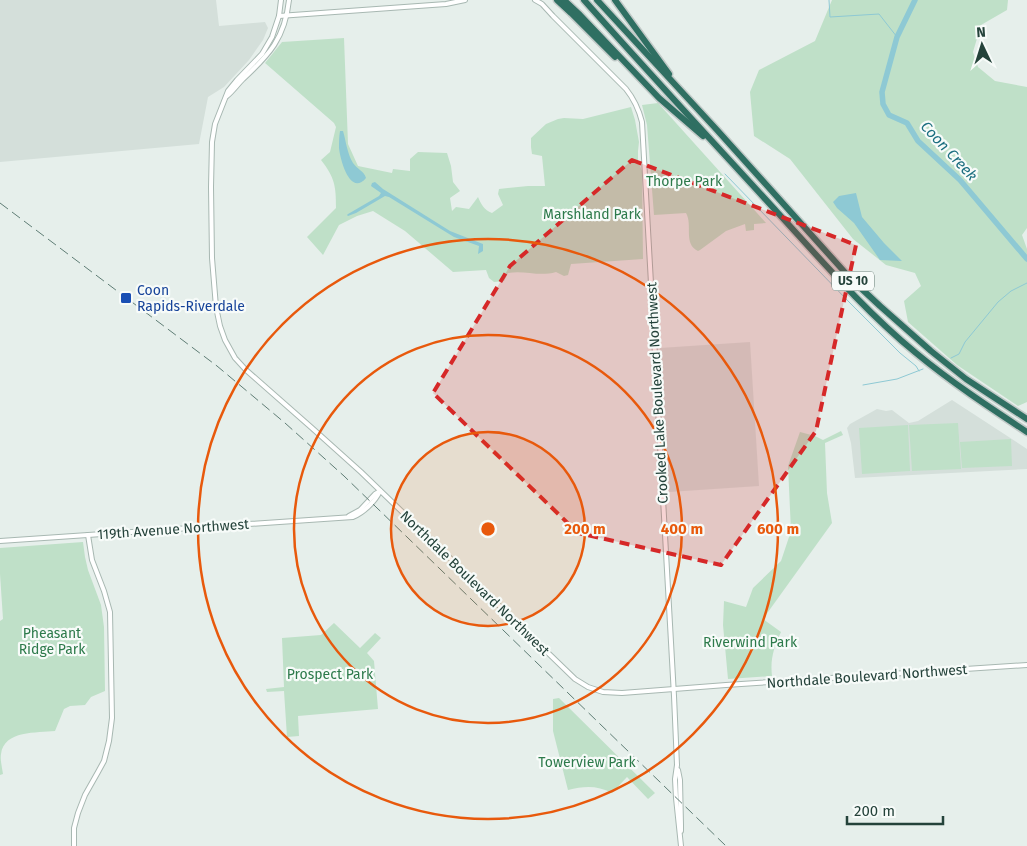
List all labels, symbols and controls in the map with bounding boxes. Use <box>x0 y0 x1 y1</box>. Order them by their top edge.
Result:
north arrow <box>957 20 1007 70</box>
text: N <box>976 24 986 41</box>
water label: Coon Creek <box>917 117 981 185</box>
park label: Thorpe Park <box>646 173 723 190</box>
park label: Marshland Park <box>543 206 642 223</box>
road number: US 10 <box>832 272 874 290</box>
street label: Crooked Lake Boulevard Northwest <box>643 281 672 504</box>
place label: Coon Rapids-Riverdale <box>137 282 245 315</box>
marker: Coon Rapids-Riverdale <box>119 291 133 305</box>
street label: Northdale Boulevard Northwest <box>396 507 554 660</box>
street label: 119th Avenue Northwest <box>97 516 250 543</box>
centre of rings <box>479 520 497 538</box>
text: 200 m <box>564 520 606 538</box>
text: 400 m <box>661 520 703 538</box>
text: 600 m <box>757 520 799 538</box>
park label: Pheasant Ridge Park <box>19 625 86 658</box>
park label: Riverwind Park <box>703 634 798 651</box>
street label: Northdale Boulevard Northwest <box>766 661 969 692</box>
park label: Prospect Park <box>287 666 374 683</box>
park label: Towerview Park <box>538 754 637 771</box>
scale bar <box>847 794 943 826</box>
text: 200 m <box>854 802 895 820</box>

